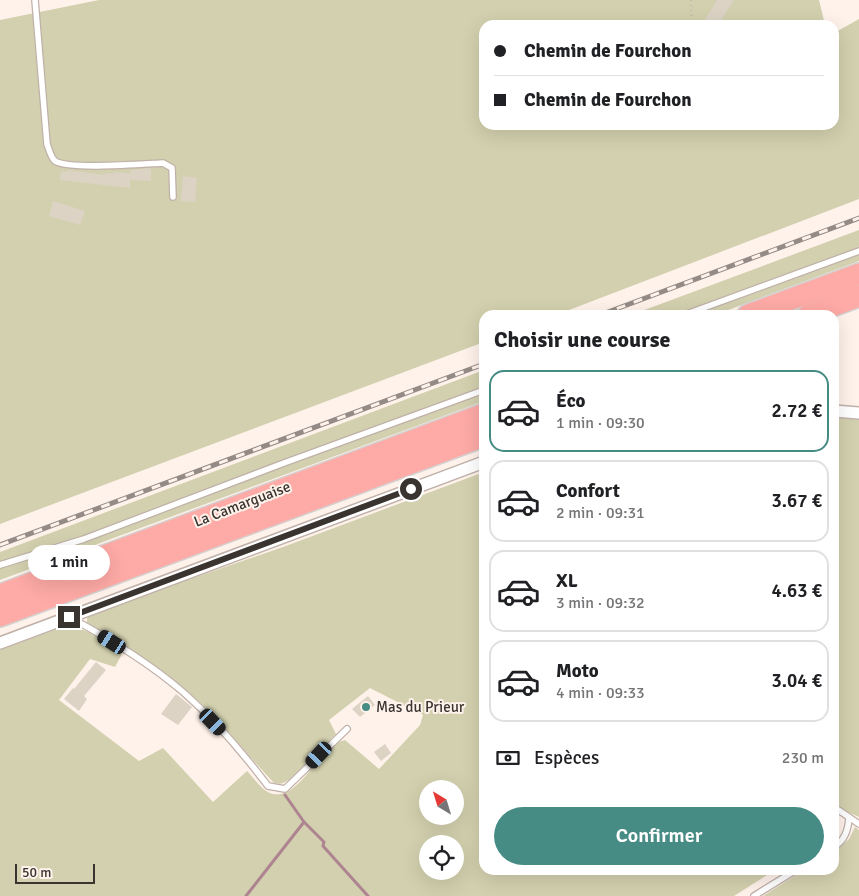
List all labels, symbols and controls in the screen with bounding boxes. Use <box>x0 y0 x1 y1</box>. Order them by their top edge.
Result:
text: Chemin de Fourchon <box>524 39 692 63</box>
text: Chemin de Fourchon <box>524 88 692 112</box>
text: Choisir une course <box>494 326 670 353</box>
icon: car <box>496 389 541 434</box>
text: Éco <box>556 389 586 413</box>
text: 2.72 € <box>772 399 822 423</box>
text: 1 min · 09:30 <box>556 413 645 433</box>
street label: La Camarguaise <box>191 477 293 531</box>
route start <box>400 478 422 500</box>
icon: car <box>496 479 541 524</box>
text: Confort <box>556 479 620 503</box>
text: 3.67 € <box>772 489 822 513</box>
text: 2 min · 09:31 <box>556 503 645 523</box>
callout: 1 min <box>28 544 110 580</box>
text: 1 min <box>50 552 88 572</box>
icon: car <box>496 569 541 614</box>
text: XL <box>556 569 578 593</box>
text: 4.63 € <box>772 579 822 603</box>
text: 3 min · 09:32 <box>556 593 645 613</box>
route end <box>58 606 80 628</box>
car <box>95 628 128 656</box>
icon: car <box>496 659 541 704</box>
text: Moto <box>556 659 599 683</box>
text: 3.04 € <box>772 669 822 693</box>
text: 4 min · 09:33 <box>556 683 645 703</box>
place label: Mas du Prieur <box>376 698 465 716</box>
marker: Mas du Prieur <box>360 701 372 713</box>
car <box>197 706 228 738</box>
car <box>303 739 334 771</box>
icon: cash <box>494 744 522 772</box>
text: Espèces <box>534 746 599 770</box>
text: 230 m <box>782 748 824 768</box>
north arrow <box>419 780 464 825</box>
map controls <box>419 780 464 880</box>
button: Confirmer <box>494 807 824 865</box>
button: locate <box>419 835 464 880</box>
scale bar <box>15 861 95 884</box>
text: 50 m <box>22 864 51 881</box>

